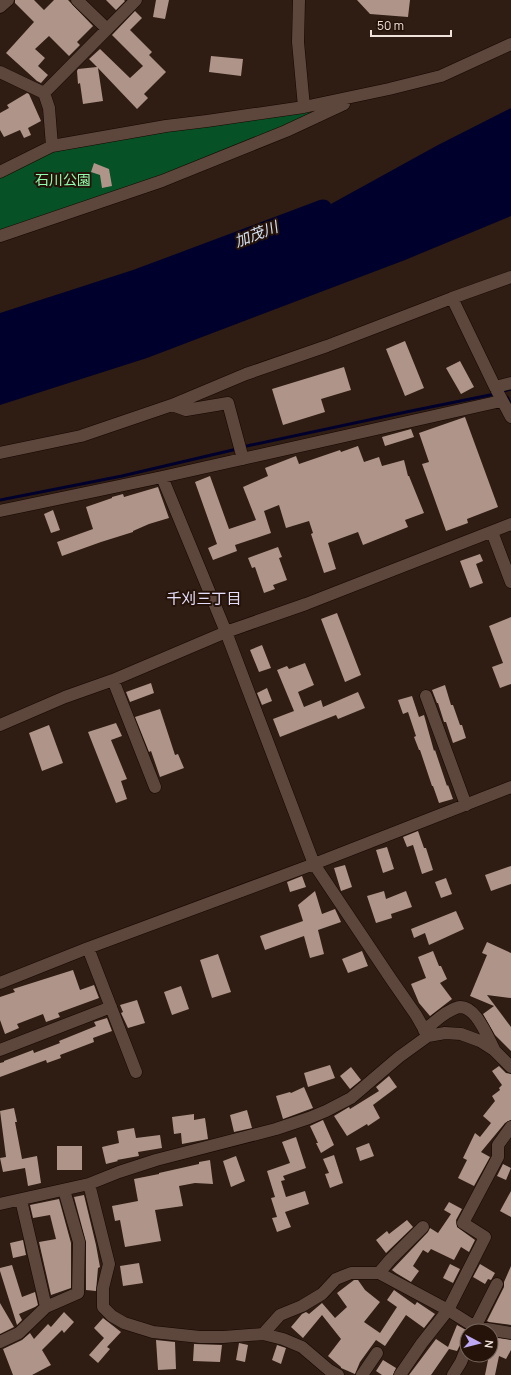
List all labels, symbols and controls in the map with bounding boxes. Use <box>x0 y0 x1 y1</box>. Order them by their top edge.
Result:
scale bar <box>371 12 451 38</box>
text: 50 m <box>377 17 404 34</box>
park label: 石川公園 <box>35 170 91 189</box>
water label: 加茂川 <box>231 215 283 252</box>
district label: 千刈三丁目 <box>166 588 242 609</box>
north arrow <box>459 1323 499 1363</box>
text: N <box>481 1339 497 1349</box>

